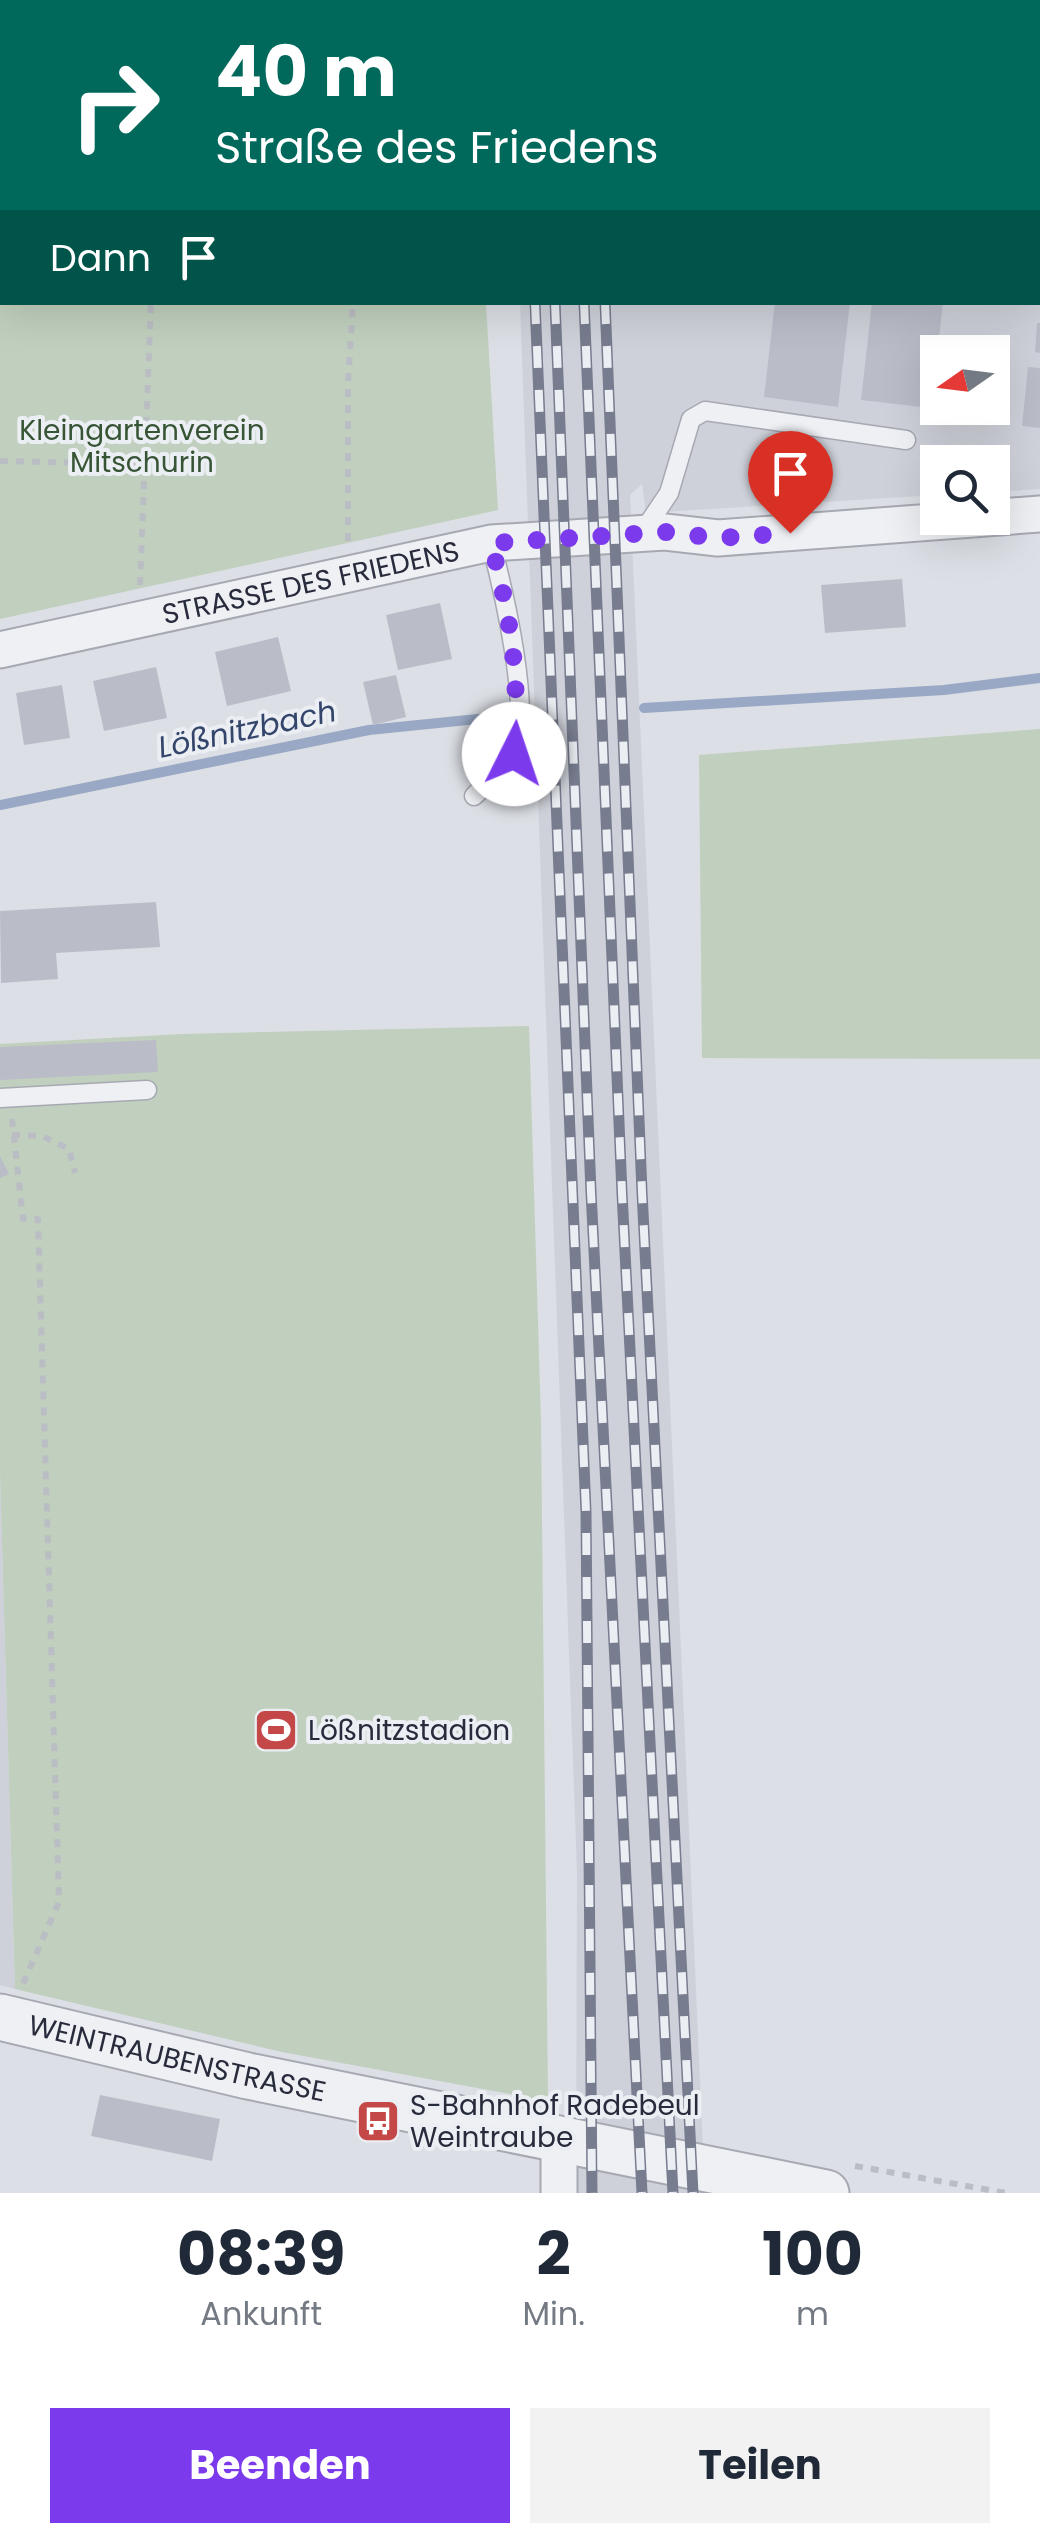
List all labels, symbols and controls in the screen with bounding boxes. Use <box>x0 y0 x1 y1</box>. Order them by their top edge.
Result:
text: 40 m <box>215 22 397 121</box>
icon: right <box>50 40 180 170</box>
text: Straße des Friedens <box>215 116 658 179</box>
icon: arrive <box>171 230 226 285</box>
text: Dann <box>50 231 151 284</box>
north arrow <box>920 335 1010 425</box>
map controls <box>920 335 1010 535</box>
park label: Kleingartenverein Mitschurin <box>19 411 265 482</box>
pin <box>748 431 833 534</box>
button: search <box>920 445 1010 535</box>
icon: arrive <box>763 446 818 501</box>
street label: STRASSE DES FRIEDENS <box>159 531 463 634</box>
water label: Lößnitzbach <box>154 689 340 769</box>
position arrow <box>462 702 566 806</box>
sports icon: Lößnitzstadion <box>253 1707 299 1753</box>
place label: Lößnitzstadion <box>308 1711 510 1750</box>
street label: WEINTRAUBENSTRASSE <box>25 2005 329 2111</box>
place label: S-Bahnhof Radebeul Weintraube <box>410 2086 700 2157</box>
bus stop icon: S-Bahnhof Radebeul Weintraube <box>355 2098 401 2144</box>
text: 08:39 <box>177 2212 345 2296</box>
text: 2 <box>537 2212 571 2296</box>
text: 100 <box>762 2212 863 2296</box>
text: Ankunft <box>200 2291 322 2336</box>
text: Min. <box>522 2291 585 2336</box>
text: m <box>796 2291 829 2336</box>
button: Beenden <box>50 2408 510 2523</box>
button: Teilen <box>530 2408 990 2523</box>

